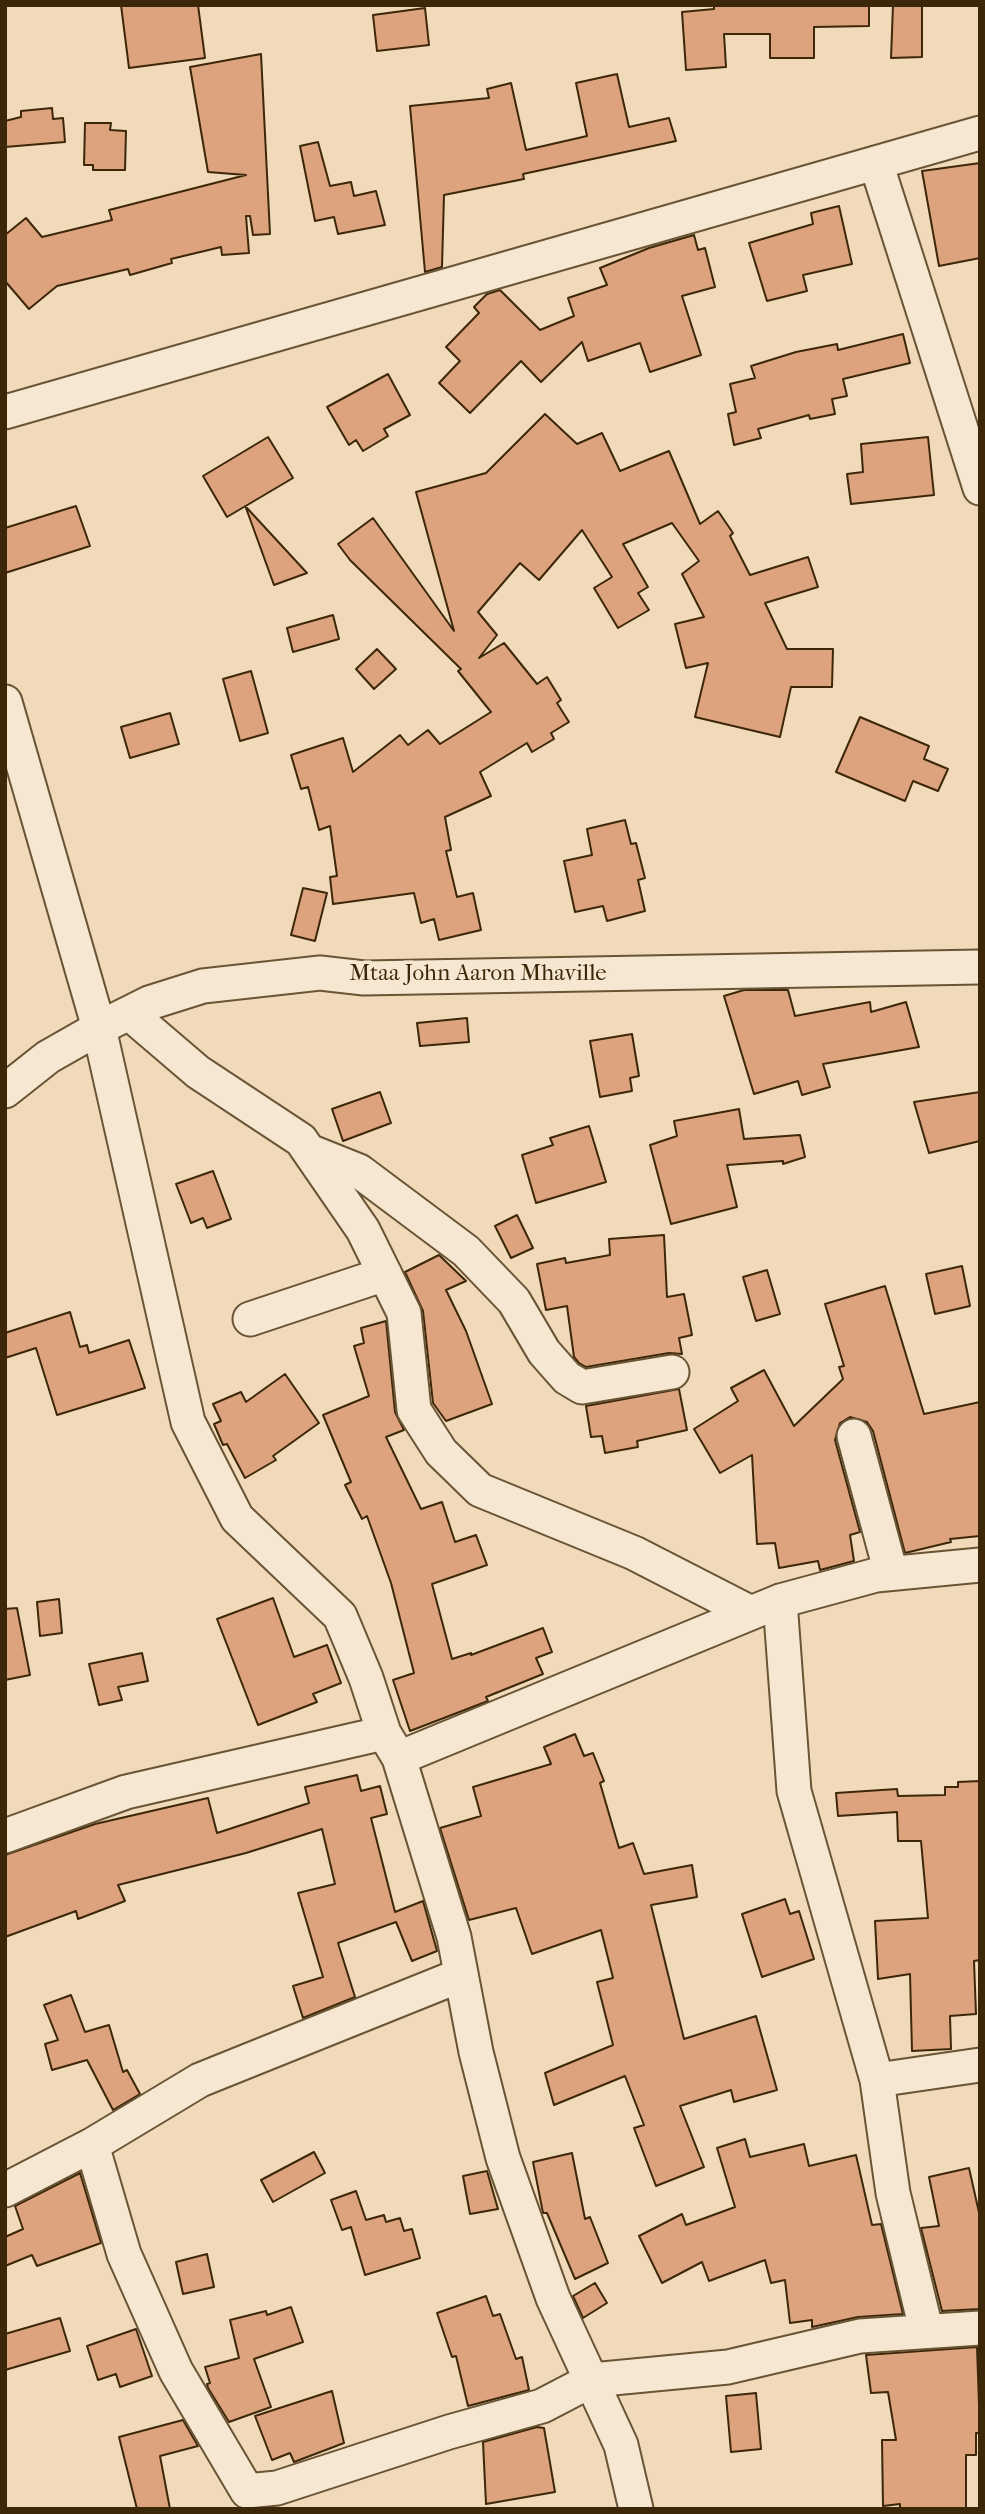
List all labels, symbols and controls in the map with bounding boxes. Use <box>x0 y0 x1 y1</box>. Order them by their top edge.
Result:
street label: Mtaa John Aaron Mhaville <box>349 960 607 988</box>

